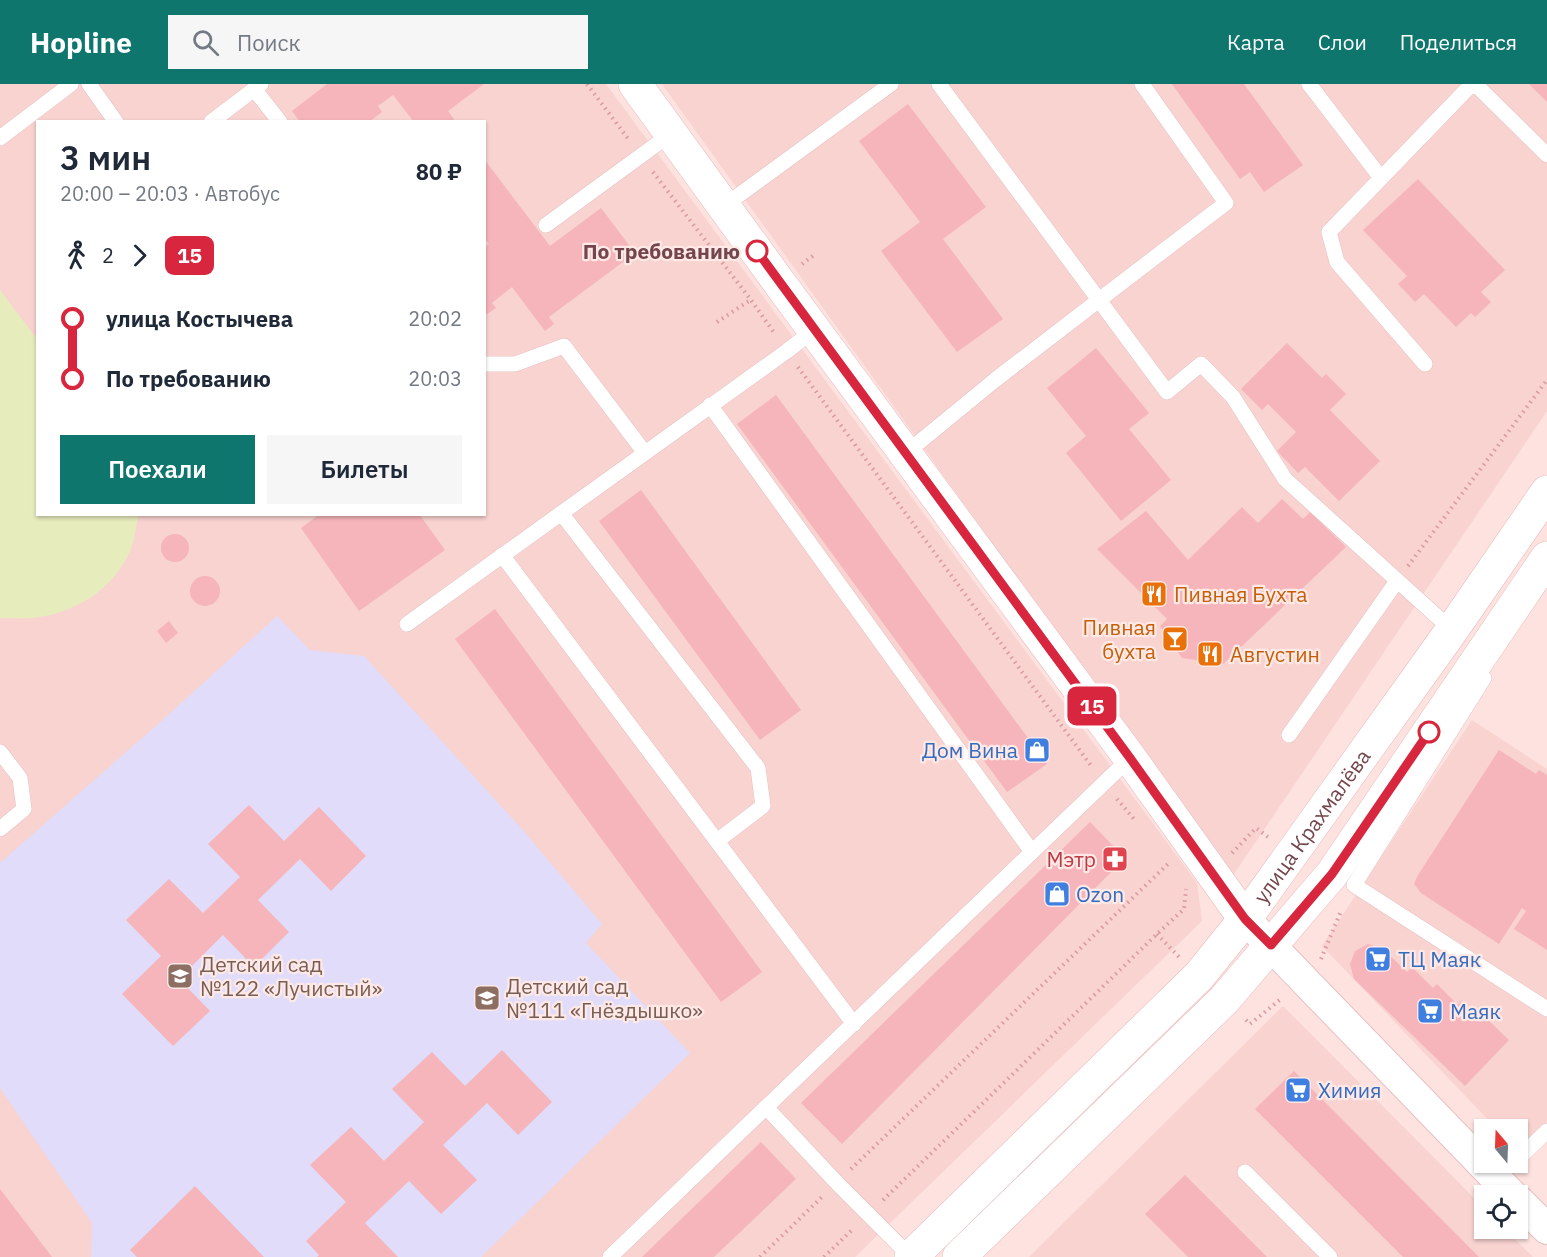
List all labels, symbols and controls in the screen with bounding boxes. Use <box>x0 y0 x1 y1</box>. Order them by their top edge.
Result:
search box <box>168 15 588 69</box>
text: Hopline <box>30 24 132 61</box>
icon: search <box>189 26 222 59</box>
text: Поиск <box>237 28 301 57</box>
text: Карта <box>1227 28 1285 56</box>
text: Слои <box>1318 28 1367 56</box>
text: Поделиться <box>1400 28 1517 56</box>
text: 3 мин <box>60 136 151 179</box>
text: 80 ₽ <box>416 157 462 186</box>
text: 20:00 – 20:03 · Автобус <box>60 180 280 207</box>
place label: По требованию <box>583 237 740 265</box>
icon: walk <box>60 239 93 272</box>
icon: forward <box>123 239 156 272</box>
marker: По требованию <box>746 240 768 262</box>
text: 15 <box>177 241 202 269</box>
text: 2 <box>102 242 114 269</box>
text: улица Костычева <box>106 304 293 333</box>
text: 20:02 <box>408 305 462 332</box>
text: По требованию <box>106 364 271 393</box>
text: 20:03 <box>408 365 462 392</box>
button: Поехали <box>60 435 255 504</box>
button: Билеты <box>267 435 462 504</box>
restaurant icon: Пивная Бухта <box>1139 579 1169 609</box>
place label: Пивная Бухта <box>1174 580 1308 608</box>
place label: Пивная бухта <box>1083 613 1156 665</box>
bar icon: Пивная бухта <box>1160 624 1190 654</box>
restaurant icon: Августин <box>1195 639 1225 669</box>
place label: Августин <box>1230 640 1320 668</box>
line badge: 15 <box>1065 686 1119 726</box>
text: 15 <box>1079 692 1105 720</box>
unlabelled marker <box>1418 721 1440 743</box>
shop icon: Дом Вина <box>1022 735 1052 765</box>
place label: Дом Вина <box>922 736 1018 764</box>
street label: улица Крахмалёва <box>1247 743 1376 909</box>
pharmacy icon: Мэтр <box>1100 844 1130 874</box>
place label: Мэтр <box>1046 845 1096 873</box>
shop icon: Ozon <box>1042 879 1072 909</box>
place label: Ozon <box>1076 880 1124 908</box>
supermarket icon: ТЦ Маяк <box>1363 944 1393 974</box>
place label: ТЦ Маяк <box>1398 945 1481 973</box>
place label: Детский сад №122 «Лучистый» <box>200 950 383 1002</box>
school or university icon: Детский сад №122 «Лучистый» <box>165 961 195 991</box>
place label: Детский сад №111 «Гнёздышко» <box>506 972 703 1024</box>
school or university icon: Детский сад №111 «Гнёздышко» <box>472 983 502 1013</box>
supermarket icon: Маяк <box>1415 996 1445 1026</box>
place label: Маяк <box>1450 997 1501 1025</box>
supermarket icon: Химия <box>1283 1075 1313 1105</box>
place label: Химия <box>1318 1076 1381 1104</box>
north arrow <box>1474 1119 1528 1173</box>
map controls <box>1474 1119 1528 1239</box>
button: locate <box>1474 1185 1528 1239</box>

